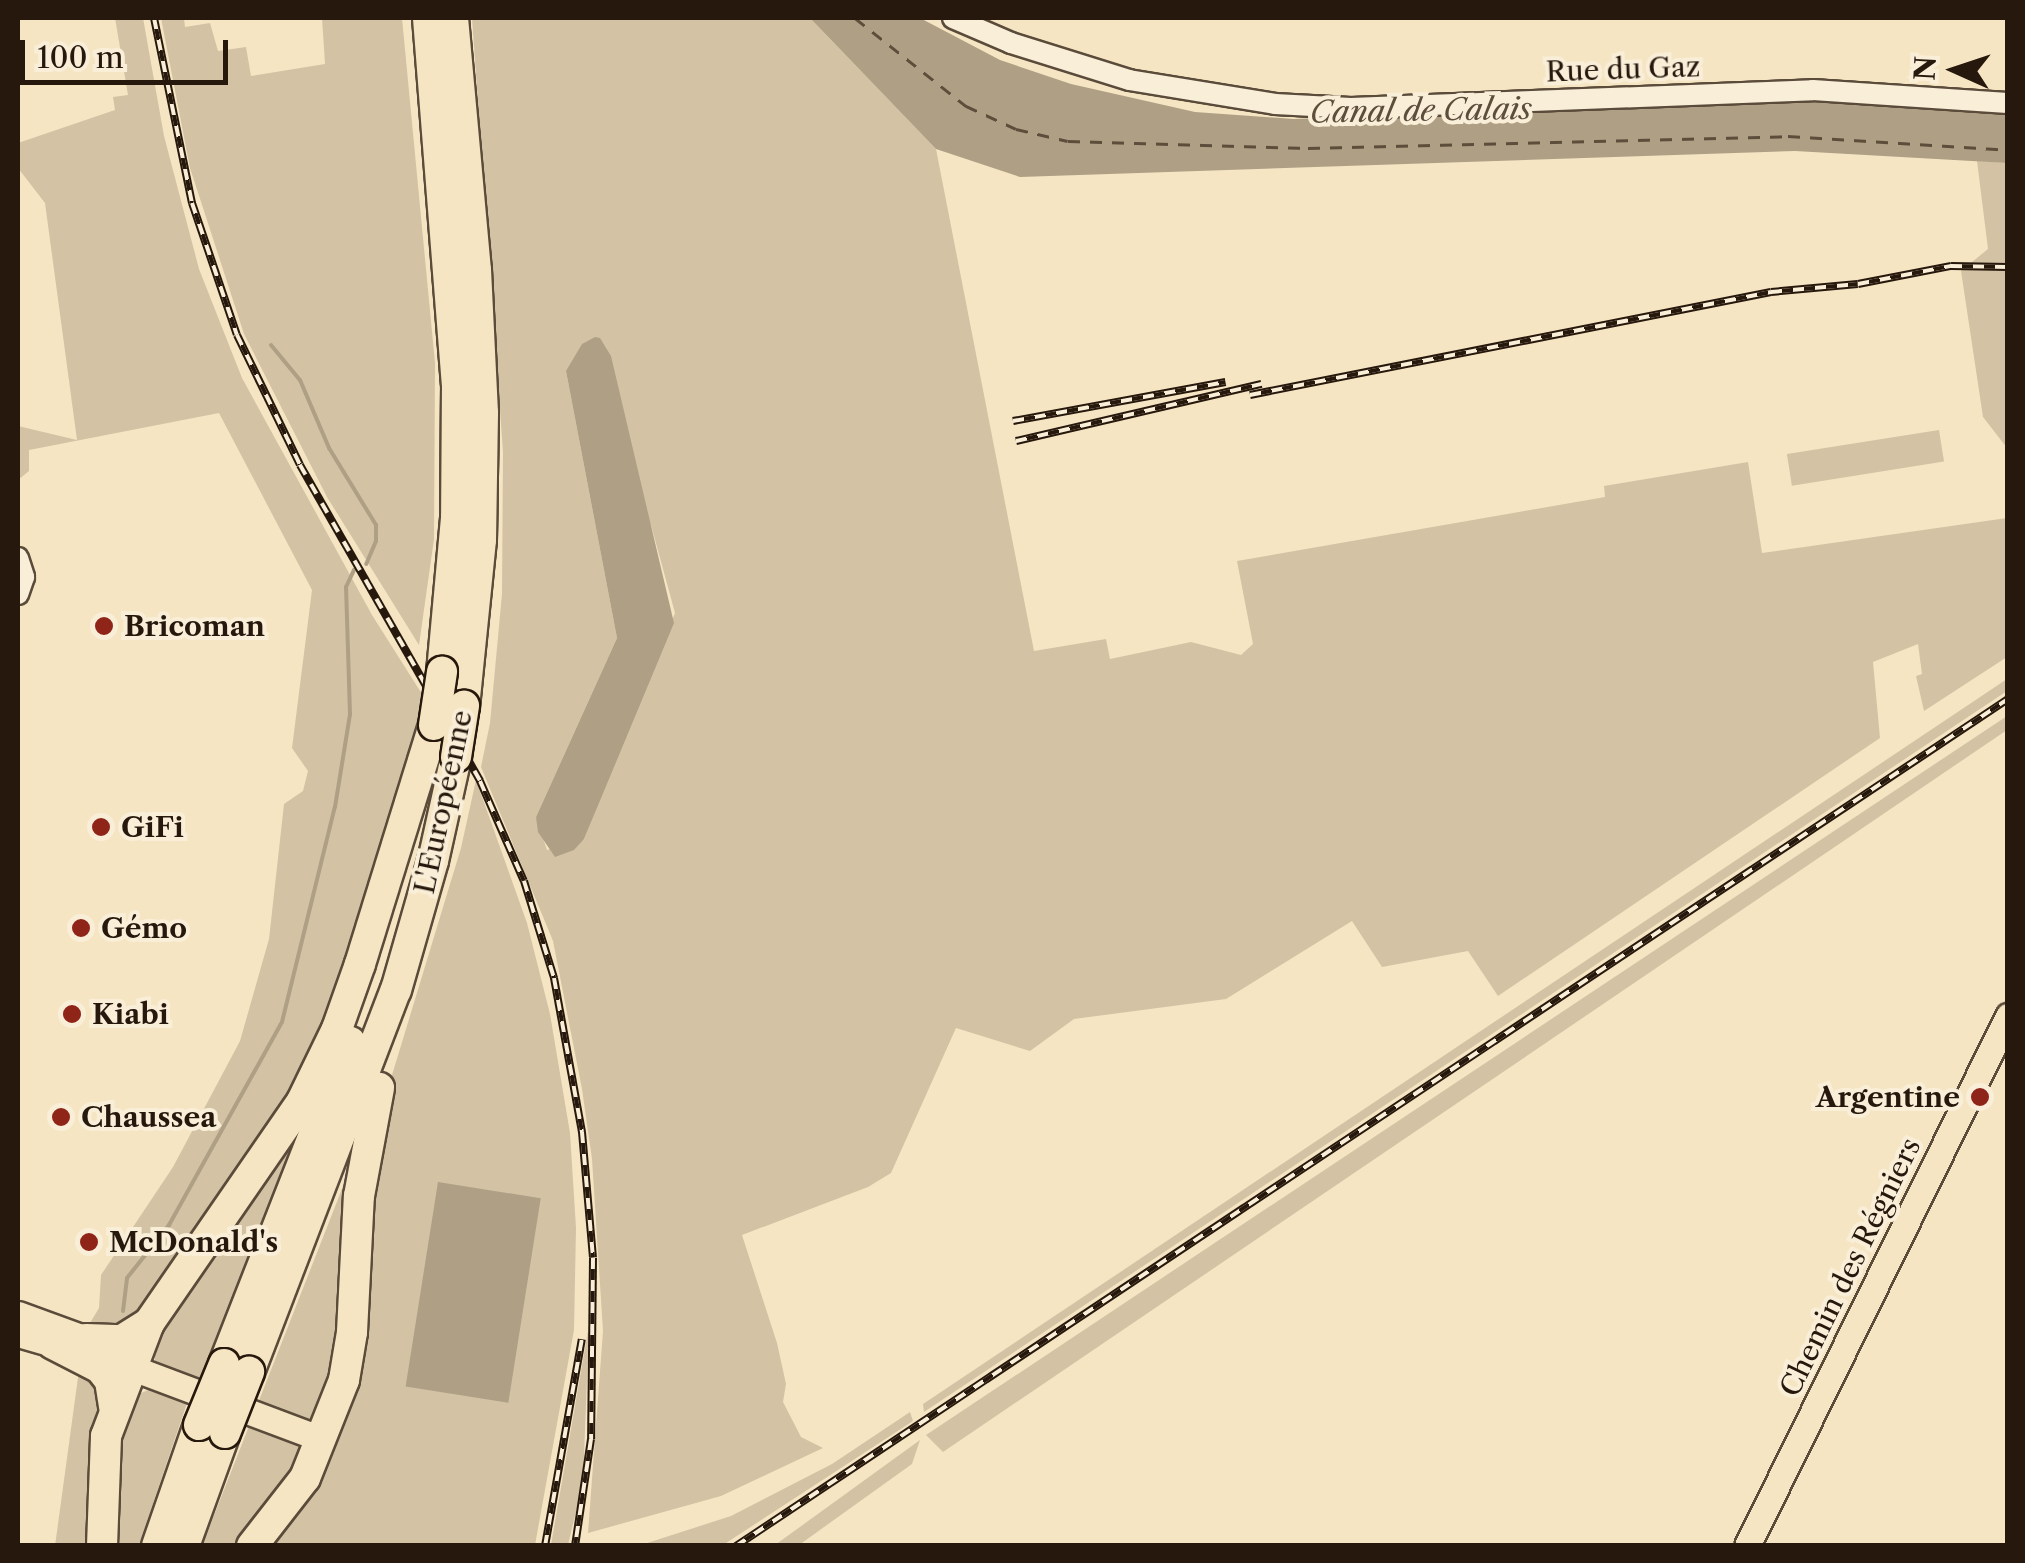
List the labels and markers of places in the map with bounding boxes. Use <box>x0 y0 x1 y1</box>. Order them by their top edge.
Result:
place label: Bricoman <box>124 609 265 643</box>
marker: Bricoman <box>93 615 115 637</box>
place label: GiFi <box>121 810 184 844</box>
marker: GiFi <box>90 816 112 838</box>
place label: Gémo <box>101 911 187 945</box>
marker: Gémo <box>70 917 92 939</box>
place label: Kiabi <box>92 997 169 1031</box>
marker: Kiabi <box>61 1003 83 1025</box>
place label: Argentine <box>1816 1080 1960 1114</box>
marker: Argentine <box>1969 1086 1991 1108</box>
place label: Chaussea <box>81 1100 216 1134</box>
marker: Chaussea <box>50 1106 72 1128</box>
place label: McDonald's <box>109 1225 278 1259</box>
marker: McDonald's <box>78 1231 100 1253</box>

